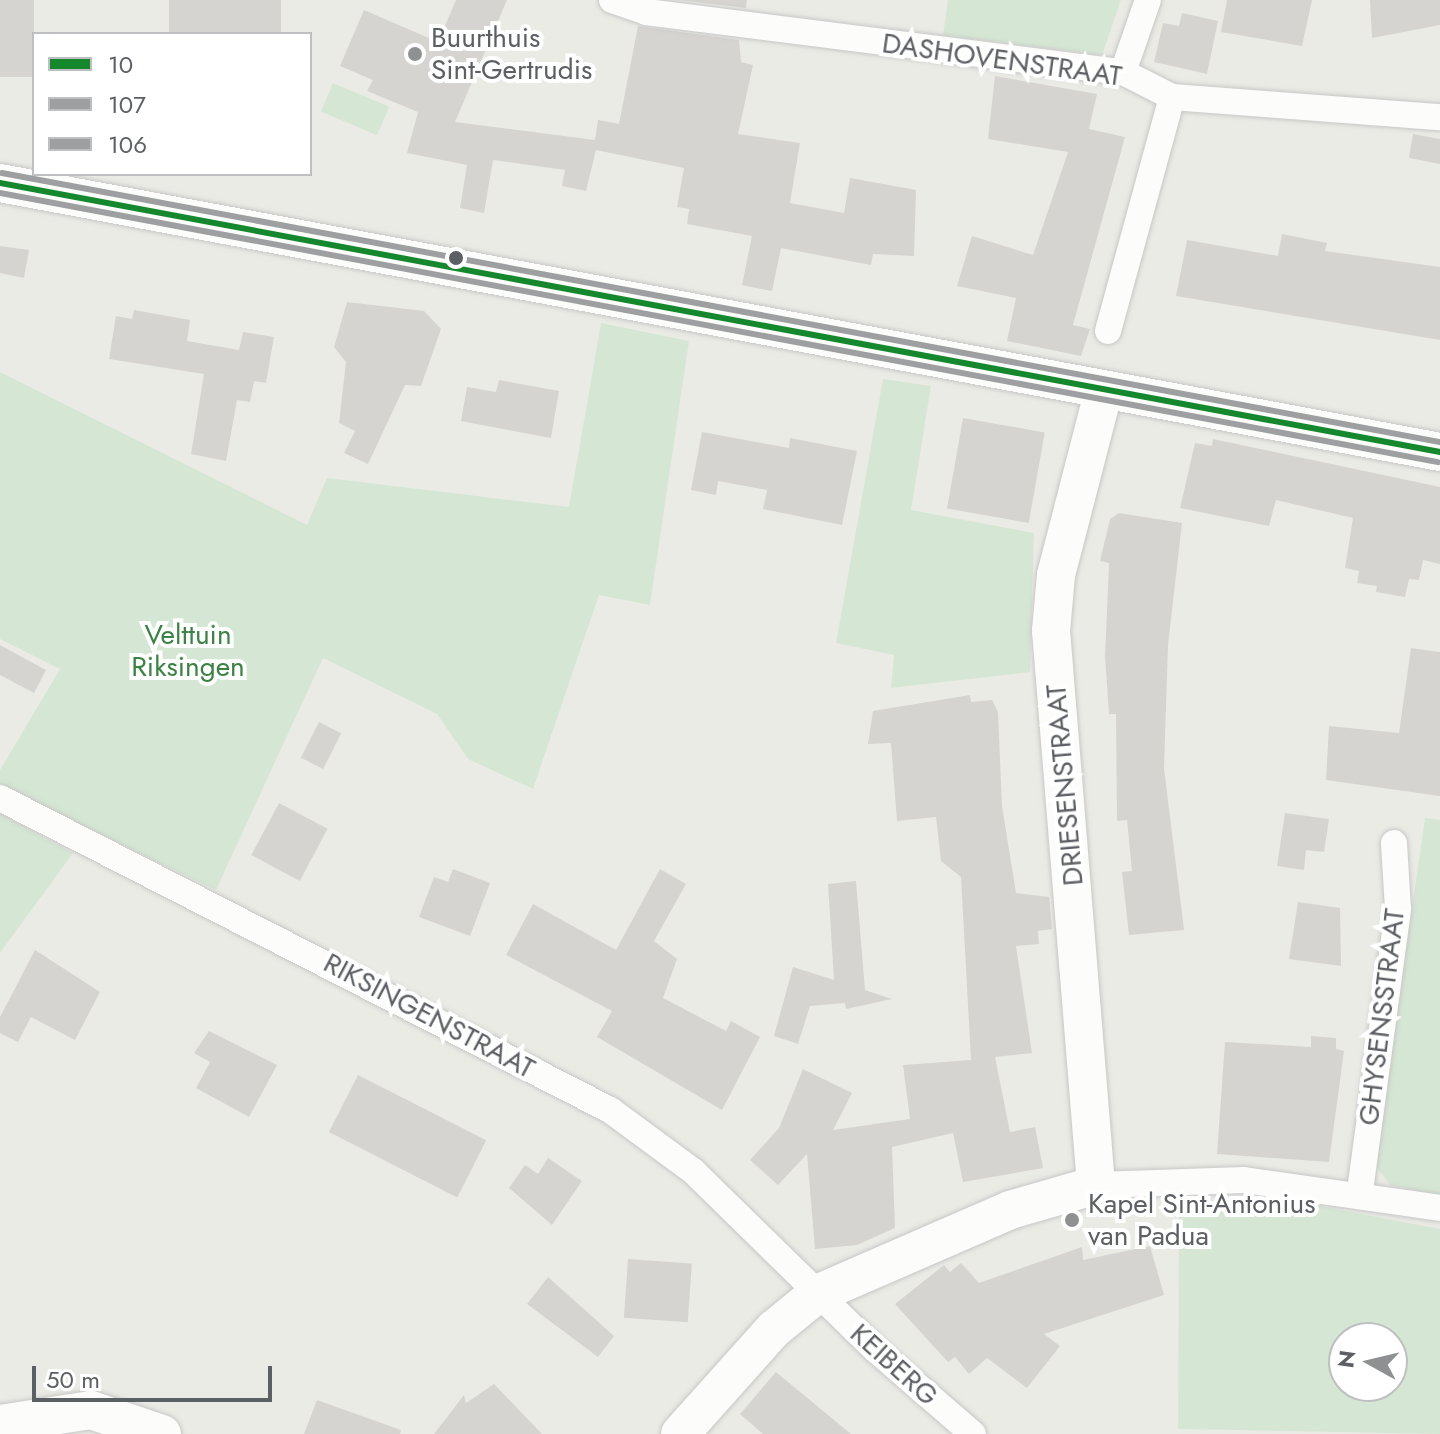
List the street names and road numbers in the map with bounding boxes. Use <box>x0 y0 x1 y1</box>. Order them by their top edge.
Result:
street label: DASHOVENSTRAAT <box>880 27 1124 93</box>
street label: DRIESENSTRAAT <box>1039 683 1091 887</box>
street label: GHYSENSSTRAAT <box>1352 907 1412 1127</box>
street label: RIKSINGENSTRAAT <box>318 946 540 1086</box>
street label: KEIBERG <box>843 1317 945 1413</box>

